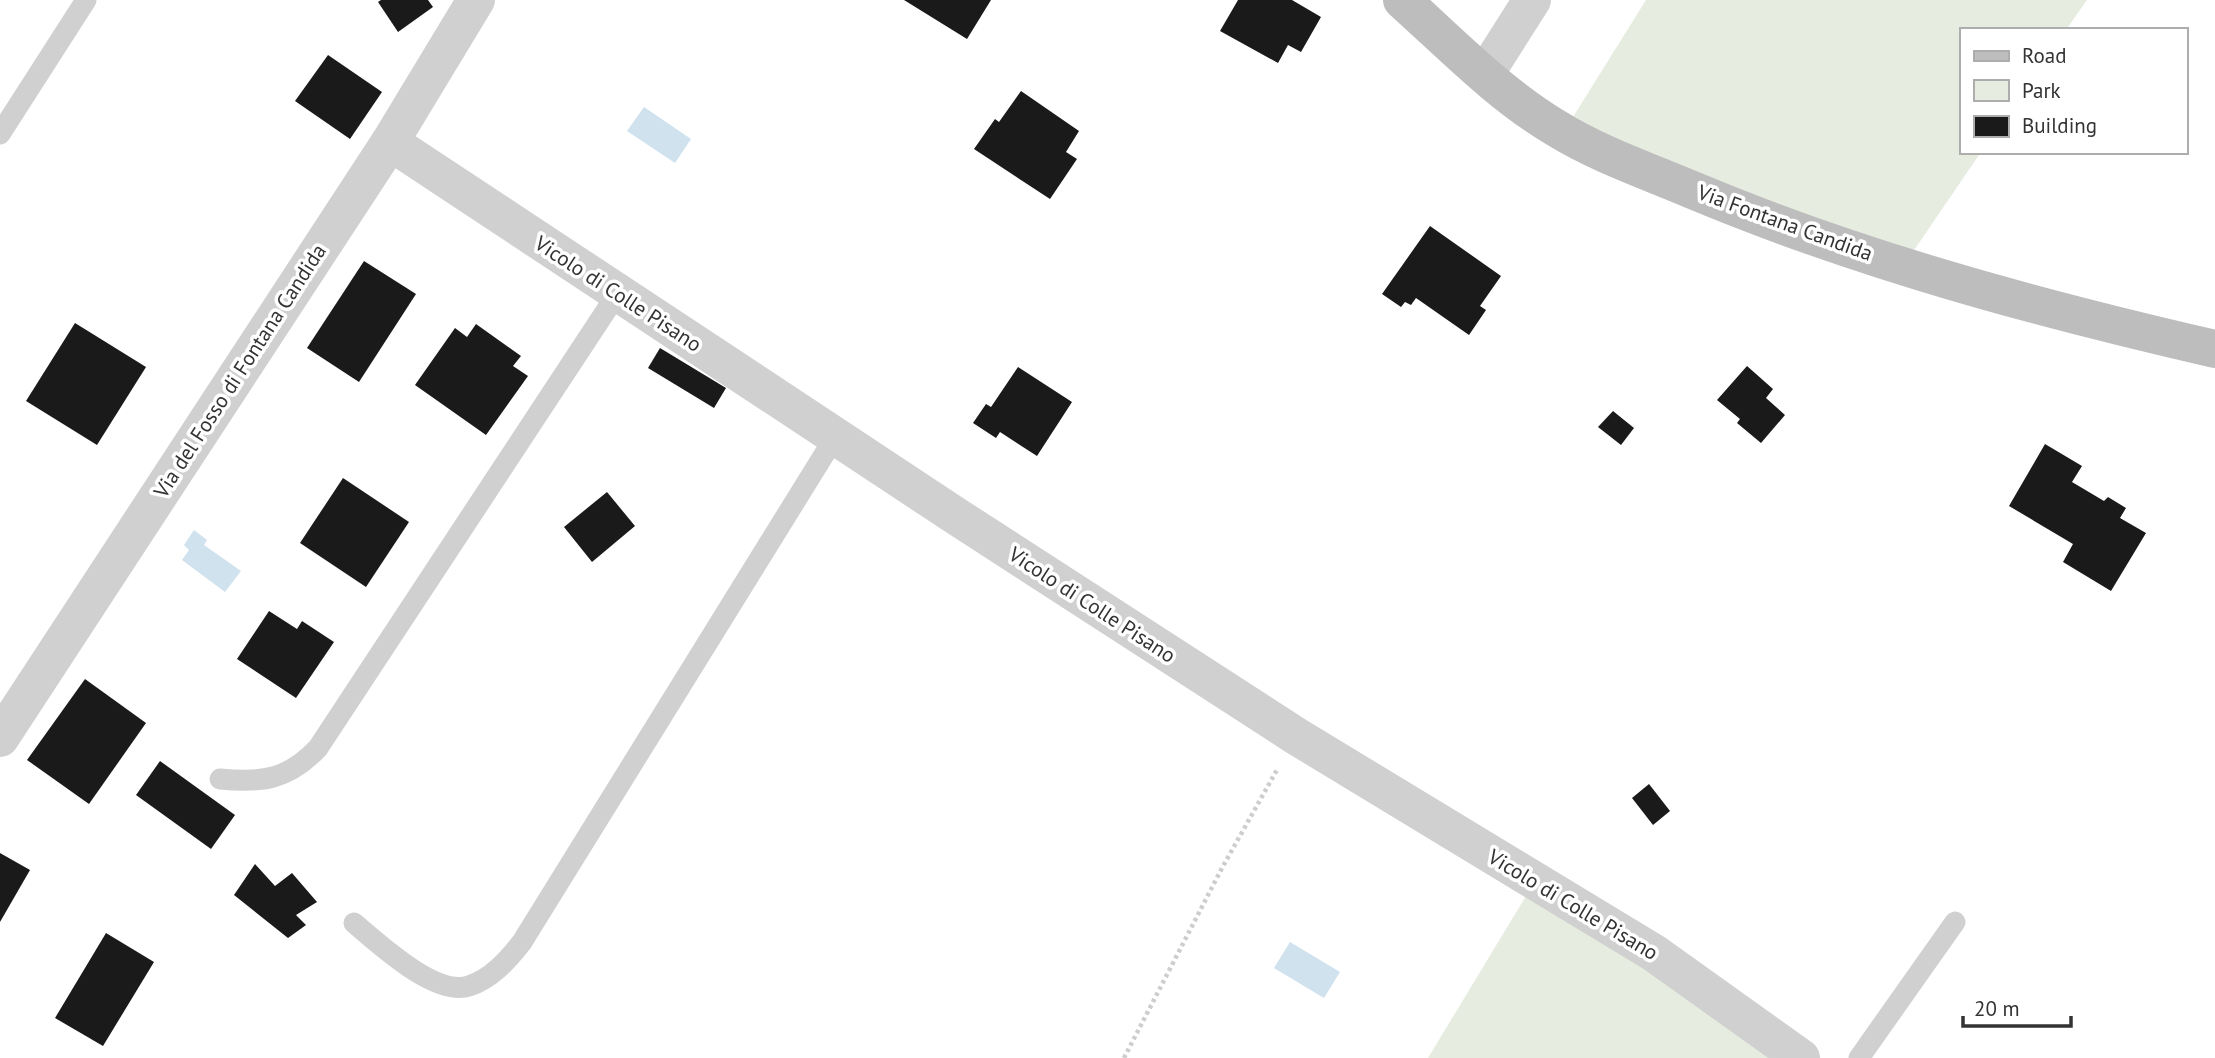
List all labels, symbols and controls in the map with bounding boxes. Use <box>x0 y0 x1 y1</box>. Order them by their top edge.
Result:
legend <box>1960 28 2187 154</box>
text: Road <box>2022 42 2066 69</box>
text: Park <box>2022 77 2061 104</box>
text: Building <box>2022 112 2097 139</box>
street label: Via Fontana Candida <box>1693 178 1876 267</box>
street label: Vicolo di Colle Pisano <box>529 229 707 358</box>
street label: Via del Fosso di Fontana Candida <box>147 239 332 504</box>
street label: Vicolo di Colle Pisano <box>1003 540 1181 669</box>
street label: Vicolo di Colle Pisano <box>1482 843 1663 966</box>
scale bar <box>1963 984 2072 1028</box>
text: 20 m <box>1974 995 2020 1022</box>

